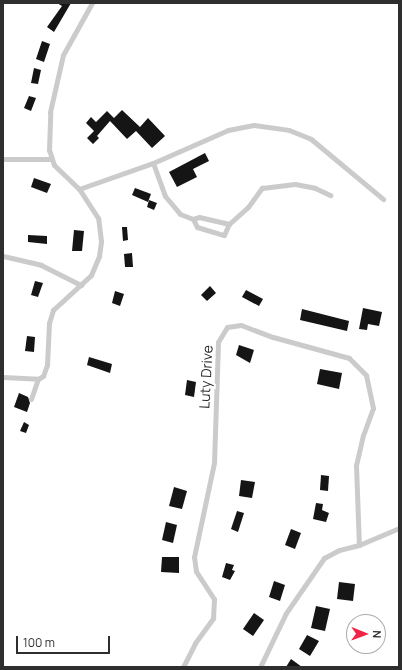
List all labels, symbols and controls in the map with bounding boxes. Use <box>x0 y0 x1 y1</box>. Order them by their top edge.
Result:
street label: Luty Drive <box>196 345 216 409</box>
north arrow <box>346 614 386 654</box>
scale bar <box>18 628 112 654</box>
text: N <box>370 630 385 638</box>
text: 100 m <box>23 634 55 651</box>

